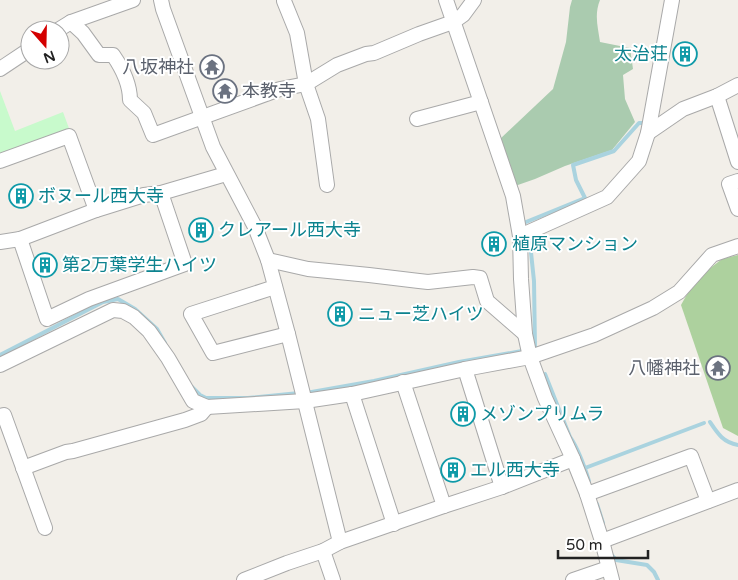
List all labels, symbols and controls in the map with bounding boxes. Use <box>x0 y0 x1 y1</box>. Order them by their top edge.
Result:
north arrow <box>20 20 70 70</box>
building icon: 太治荘 <box>672 41 698 67</box>
place label: 太治荘 <box>614 43 668 65</box>
text: N <box>41 47 57 67</box>
temple icon: 八坂神社 <box>199 54 225 80</box>
place label: 八坂神社 <box>122 56 194 78</box>
temple icon: 本教寺 <box>212 78 238 104</box>
place label: 本教寺 <box>242 80 296 102</box>
building icon: ボヌール西大寺 <box>8 183 34 209</box>
place label: ボヌール西大寺 <box>38 185 164 207</box>
building icon: クレアール西大寺 <box>188 217 214 243</box>
place label: クレアール西大寺 <box>218 219 361 241</box>
building icon: 植原マンション <box>481 231 507 257</box>
place label: 植原マンション <box>512 233 638 255</box>
building icon: 第2万葉学生ハイツ <box>32 252 58 278</box>
place label: 第2万葉学生ハイツ <box>62 254 217 276</box>
building icon: ニュー芝ハイツ <box>327 301 353 327</box>
place label: ニュー芝ハイツ <box>358 303 484 325</box>
temple icon: 八幡神社 <box>705 355 731 381</box>
place label: 八幡神社 <box>628 357 700 379</box>
building icon: メゾンプリムラ <box>450 401 476 427</box>
place label: メゾンプリムラ <box>480 403 605 425</box>
building icon: エル西大寺 <box>440 457 466 483</box>
place label: エル西大寺 <box>470 459 560 481</box>
scale bar <box>558 528 648 560</box>
text: 50 m <box>566 536 603 554</box>

